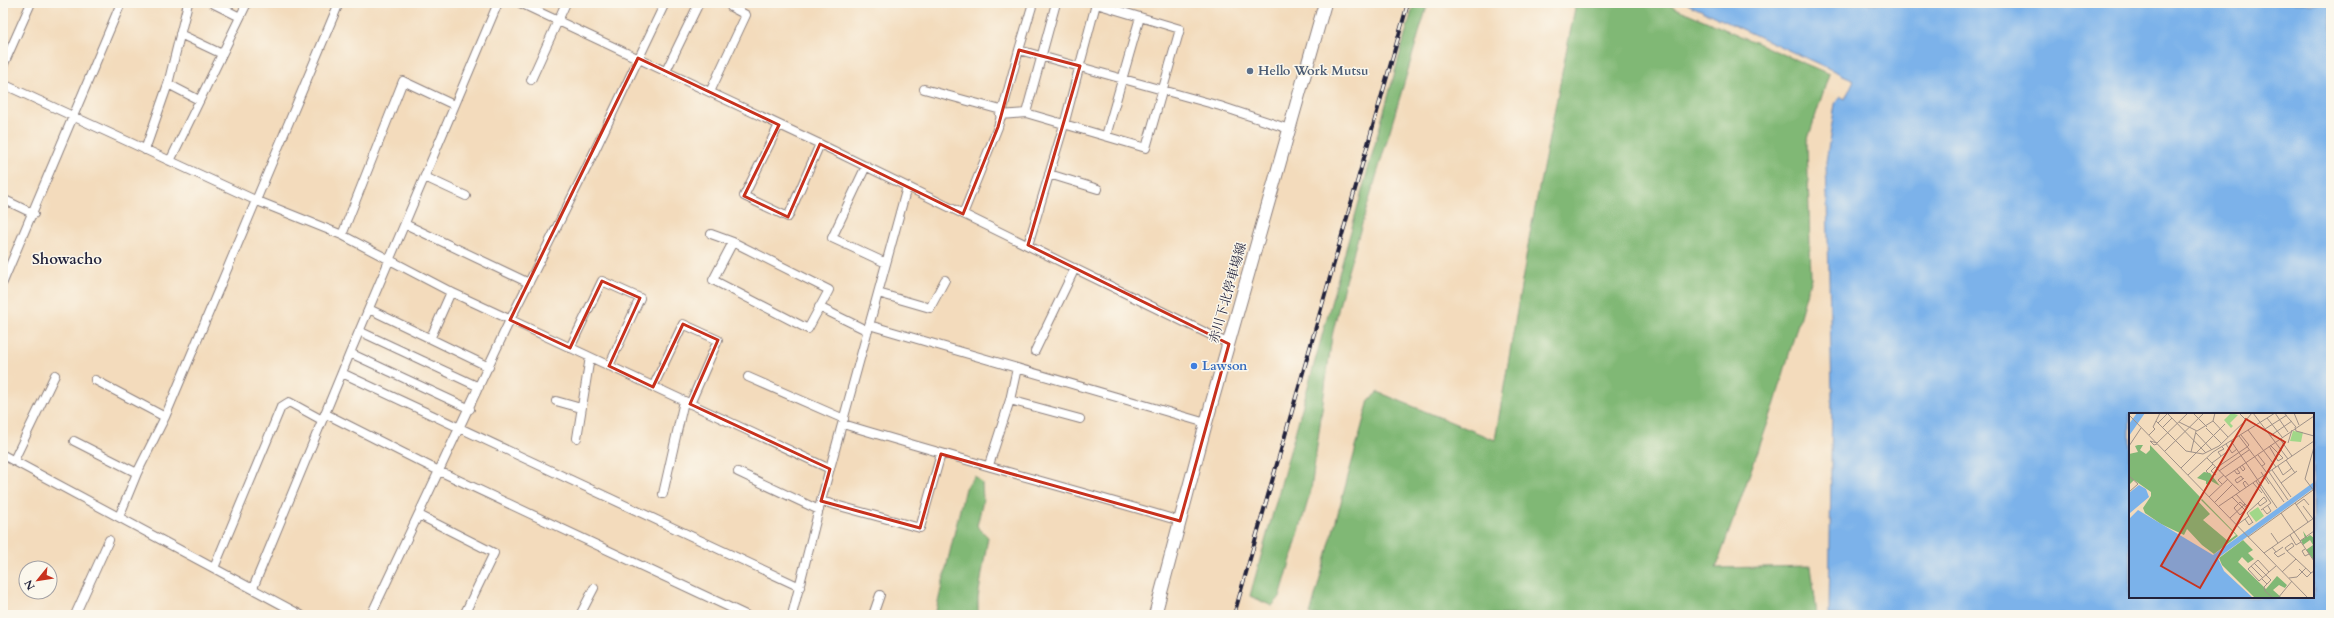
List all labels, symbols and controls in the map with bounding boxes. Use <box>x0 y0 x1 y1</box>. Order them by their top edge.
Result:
place label: Hello Work Mutsu <box>1258 62 1369 80</box>
marker: Hello Work Mutsu <box>1245 66 1255 76</box>
street label: 赤川下北停車場線 <box>1205 241 1251 345</box>
district label: Showacho <box>32 249 102 269</box>
place label: Lawson <box>1202 357 1248 375</box>
marker: Lawson <box>1189 361 1199 371</box>
inset map <box>2129 413 2314 598</box>
north arrow <box>18 560 58 600</box>
text: N <box>21 576 39 593</box>

